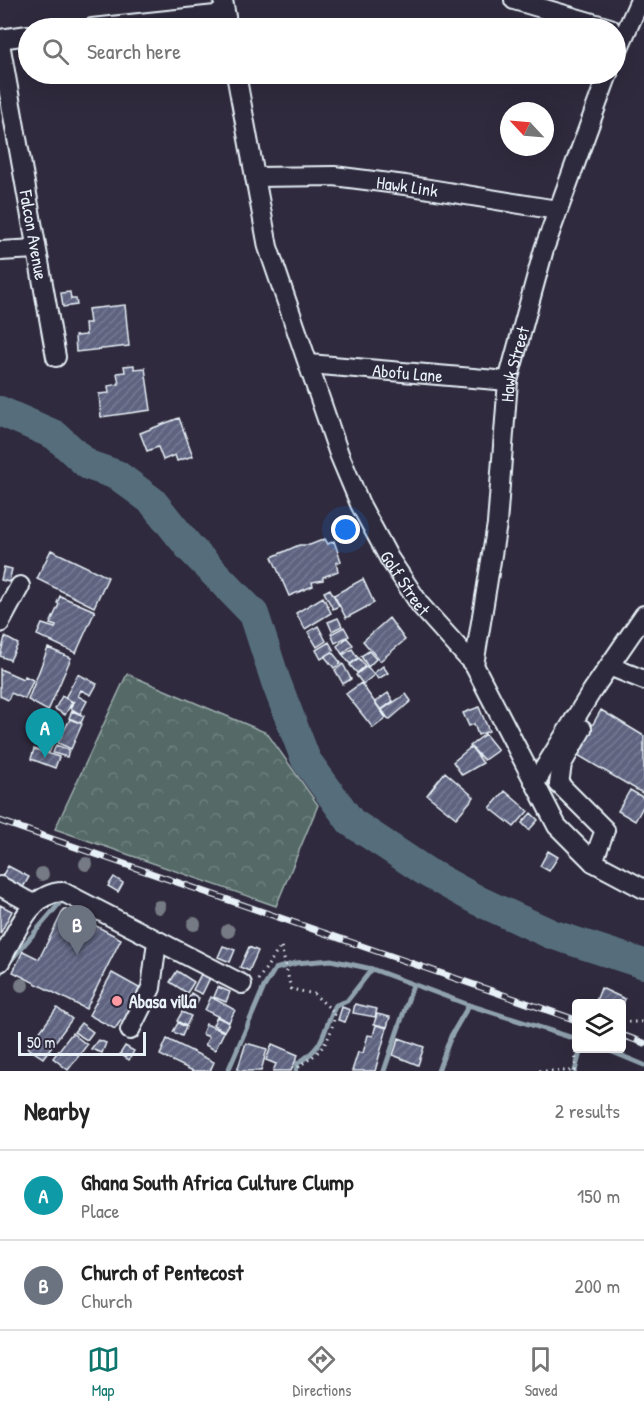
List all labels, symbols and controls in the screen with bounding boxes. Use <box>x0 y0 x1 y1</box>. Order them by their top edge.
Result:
search box <box>18 18 626 84</box>
icon: search <box>39 35 72 68</box>
text: Search here <box>87 36 181 66</box>
north arrow <box>500 102 554 156</box>
street label: Hawk Link <box>375 169 440 203</box>
street label: Falcon Avenue <box>14 187 55 282</box>
street label: Hawk Street <box>494 323 535 403</box>
street label: Abofu Lane <box>372 357 444 388</box>
your location <box>331 515 360 544</box>
street label: Golf Street <box>375 546 437 621</box>
pin: A <box>26 708 64 758</box>
pin: B <box>58 906 97 955</box>
place label: Abasa villa <box>129 989 197 1014</box>
marker: Abasa villa <box>110 994 124 1008</box>
map controls <box>572 999 626 1053</box>
button: layers <box>572 999 626 1053</box>
scale bar <box>18 1029 146 1056</box>
text: 50 m <box>27 1031 56 1053</box>
text: Nearby <box>24 1093 90 1128</box>
text: 2 results <box>555 1097 620 1124</box>
text: Ghana South Africa Culture Clump <box>81 1167 353 1197</box>
text: A <box>39 1182 48 1209</box>
text: 150 m <box>577 1182 620 1209</box>
text: Place <box>81 1197 120 1224</box>
text: Church of Pentecost <box>81 1257 243 1287</box>
text: B <box>38 1272 49 1299</box>
text: 200 m <box>575 1272 620 1299</box>
text: Church <box>81 1287 132 1314</box>
tab: Map <box>87 1343 120 1401</box>
tab: Directions <box>293 1343 351 1401</box>
tab: Saved <box>524 1343 557 1401</box>

